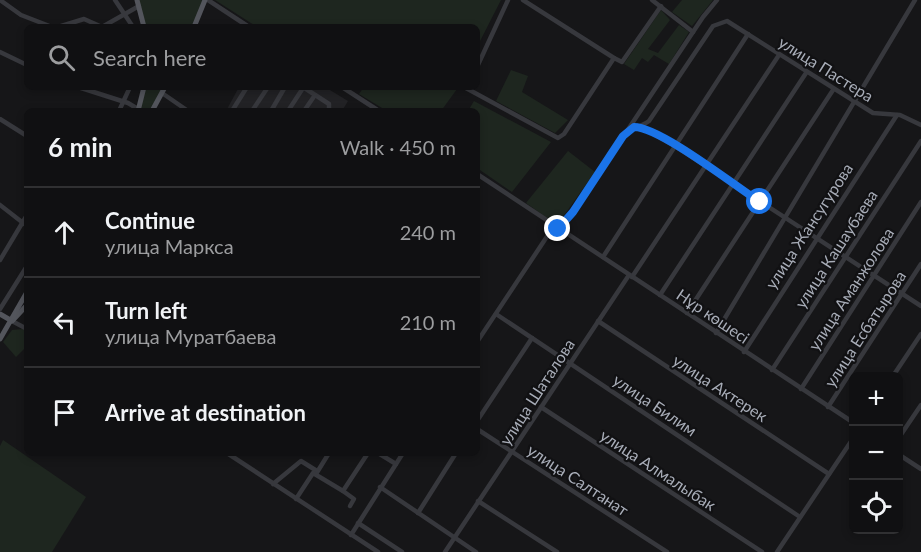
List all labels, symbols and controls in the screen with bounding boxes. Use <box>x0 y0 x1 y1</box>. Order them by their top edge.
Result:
search box <box>24 24 480 90</box>
street label: улица Пастера <box>775 32 877 105</box>
icon: search <box>45 41 78 74</box>
text: Search here <box>93 44 206 71</box>
text: 6 min <box>48 131 112 163</box>
text: Walk · 450 m <box>340 135 456 159</box>
street label: улица Жансугурова <box>761 159 856 292</box>
street label: улица Кашаубаева <box>790 186 881 311</box>
route start <box>746 188 772 214</box>
text: Continue <box>105 207 195 234</box>
route end <box>544 215 570 241</box>
icon: ahead <box>48 216 81 249</box>
text: 240 m <box>400 220 456 244</box>
street label: улица Аманжолова <box>804 224 897 354</box>
text: улица Маркса <box>105 234 234 258</box>
street label: улица Есбатырова <box>820 267 909 390</box>
street label: Нұр көшесі <box>673 284 753 347</box>
text: Turn left <box>105 297 187 324</box>
icon: left <box>48 306 81 339</box>
text: 210 m <box>400 310 456 334</box>
text: улица Муратбаева <box>105 324 276 348</box>
street label: улица Шаталова <box>495 335 578 448</box>
street label: улица Актерек <box>669 350 772 426</box>
street label: улица Билим <box>610 370 701 439</box>
map controls <box>849 372 903 534</box>
button: + <box>849 372 903 426</box>
icon: arrive <box>48 396 81 429</box>
text: Arrive at destination <box>105 399 306 426</box>
street label: улица Алмалыбак <box>597 425 720 514</box>
button: − <box>849 426 903 480</box>
street label: улица Салтанат <box>524 440 632 519</box>
button: locate <box>849 480 903 534</box>

